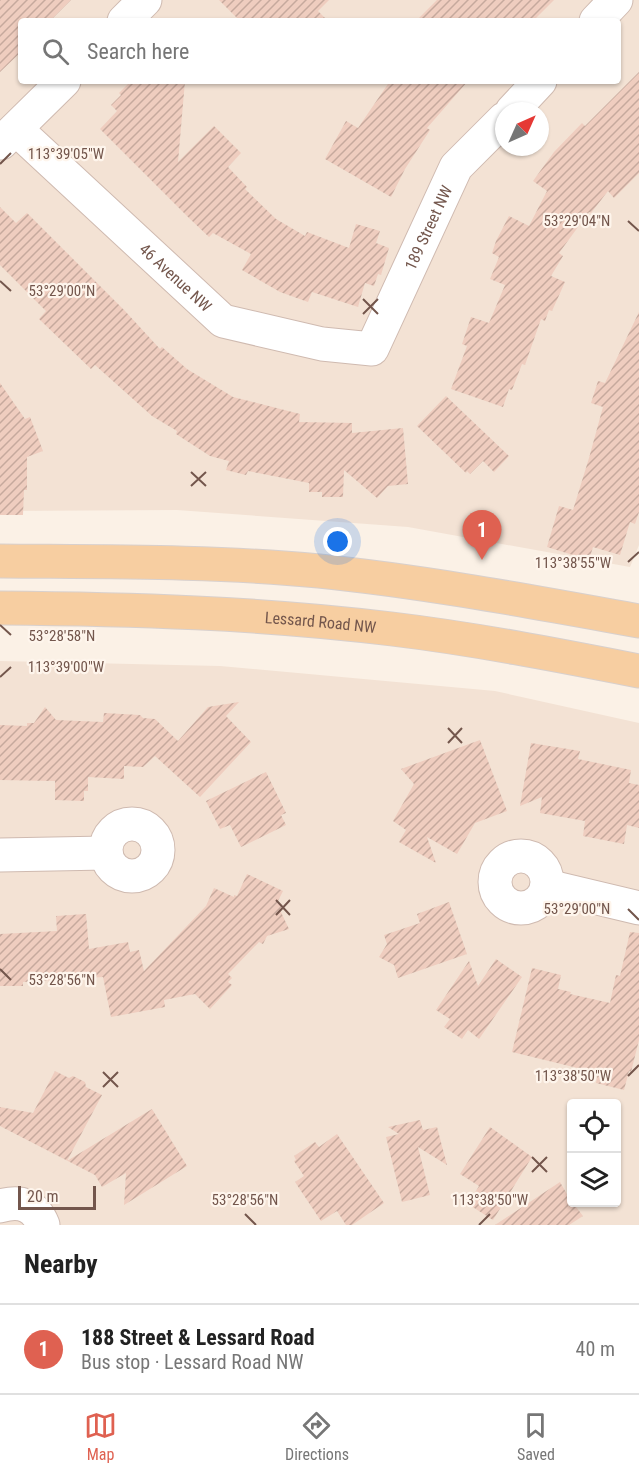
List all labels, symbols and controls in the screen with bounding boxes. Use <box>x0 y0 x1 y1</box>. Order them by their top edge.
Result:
search box <box>18 18 621 84</box>
icon: search <box>39 35 72 68</box>
text: Search here <box>87 39 189 64</box>
north arrow <box>495 102 549 156</box>
text: 113°39'05"W <box>28 145 105 163</box>
street label: 189 Street NW <box>401 183 456 273</box>
text: 53°29'04"N <box>544 212 610 230</box>
street label: 46 Avenue NW <box>136 240 215 316</box>
text: 53°29'00"N <box>29 282 95 300</box>
pin: 1 <box>462 510 502 560</box>
your location <box>323 527 352 556</box>
text: 113°38'55"W <box>535 554 612 572</box>
street label: Lessard Road NW <box>264 608 377 637</box>
text: 53°28'58"N <box>29 627 95 645</box>
text: 113°39'00"W <box>28 658 105 676</box>
text: 53°29'00"N <box>544 900 610 918</box>
text: 53°28'56"N <box>29 971 95 989</box>
text: 113°38'50"W <box>535 1067 612 1085</box>
map controls <box>567 1099 621 1207</box>
button: locate <box>567 1099 621 1153</box>
button: layers <box>567 1153 621 1207</box>
scale bar <box>18 1183 96 1210</box>
text: 20 m <box>27 1187 59 1206</box>
text: 53°28'56"N <box>212 1191 278 1209</box>
text: 113°38'50"W <box>452 1191 529 1209</box>
text: Nearby <box>24 1249 98 1279</box>
text: 188 Street & Lessard Road <box>81 1325 315 1350</box>
text: 1 <box>38 1337 49 1361</box>
text: 40 m <box>576 1337 615 1361</box>
text: Bus stop · Lessard Road NW <box>81 1350 304 1374</box>
tab: Map <box>84 1409 117 1464</box>
tab: Directions <box>285 1409 349 1464</box>
tab: Saved <box>517 1409 555 1464</box>

